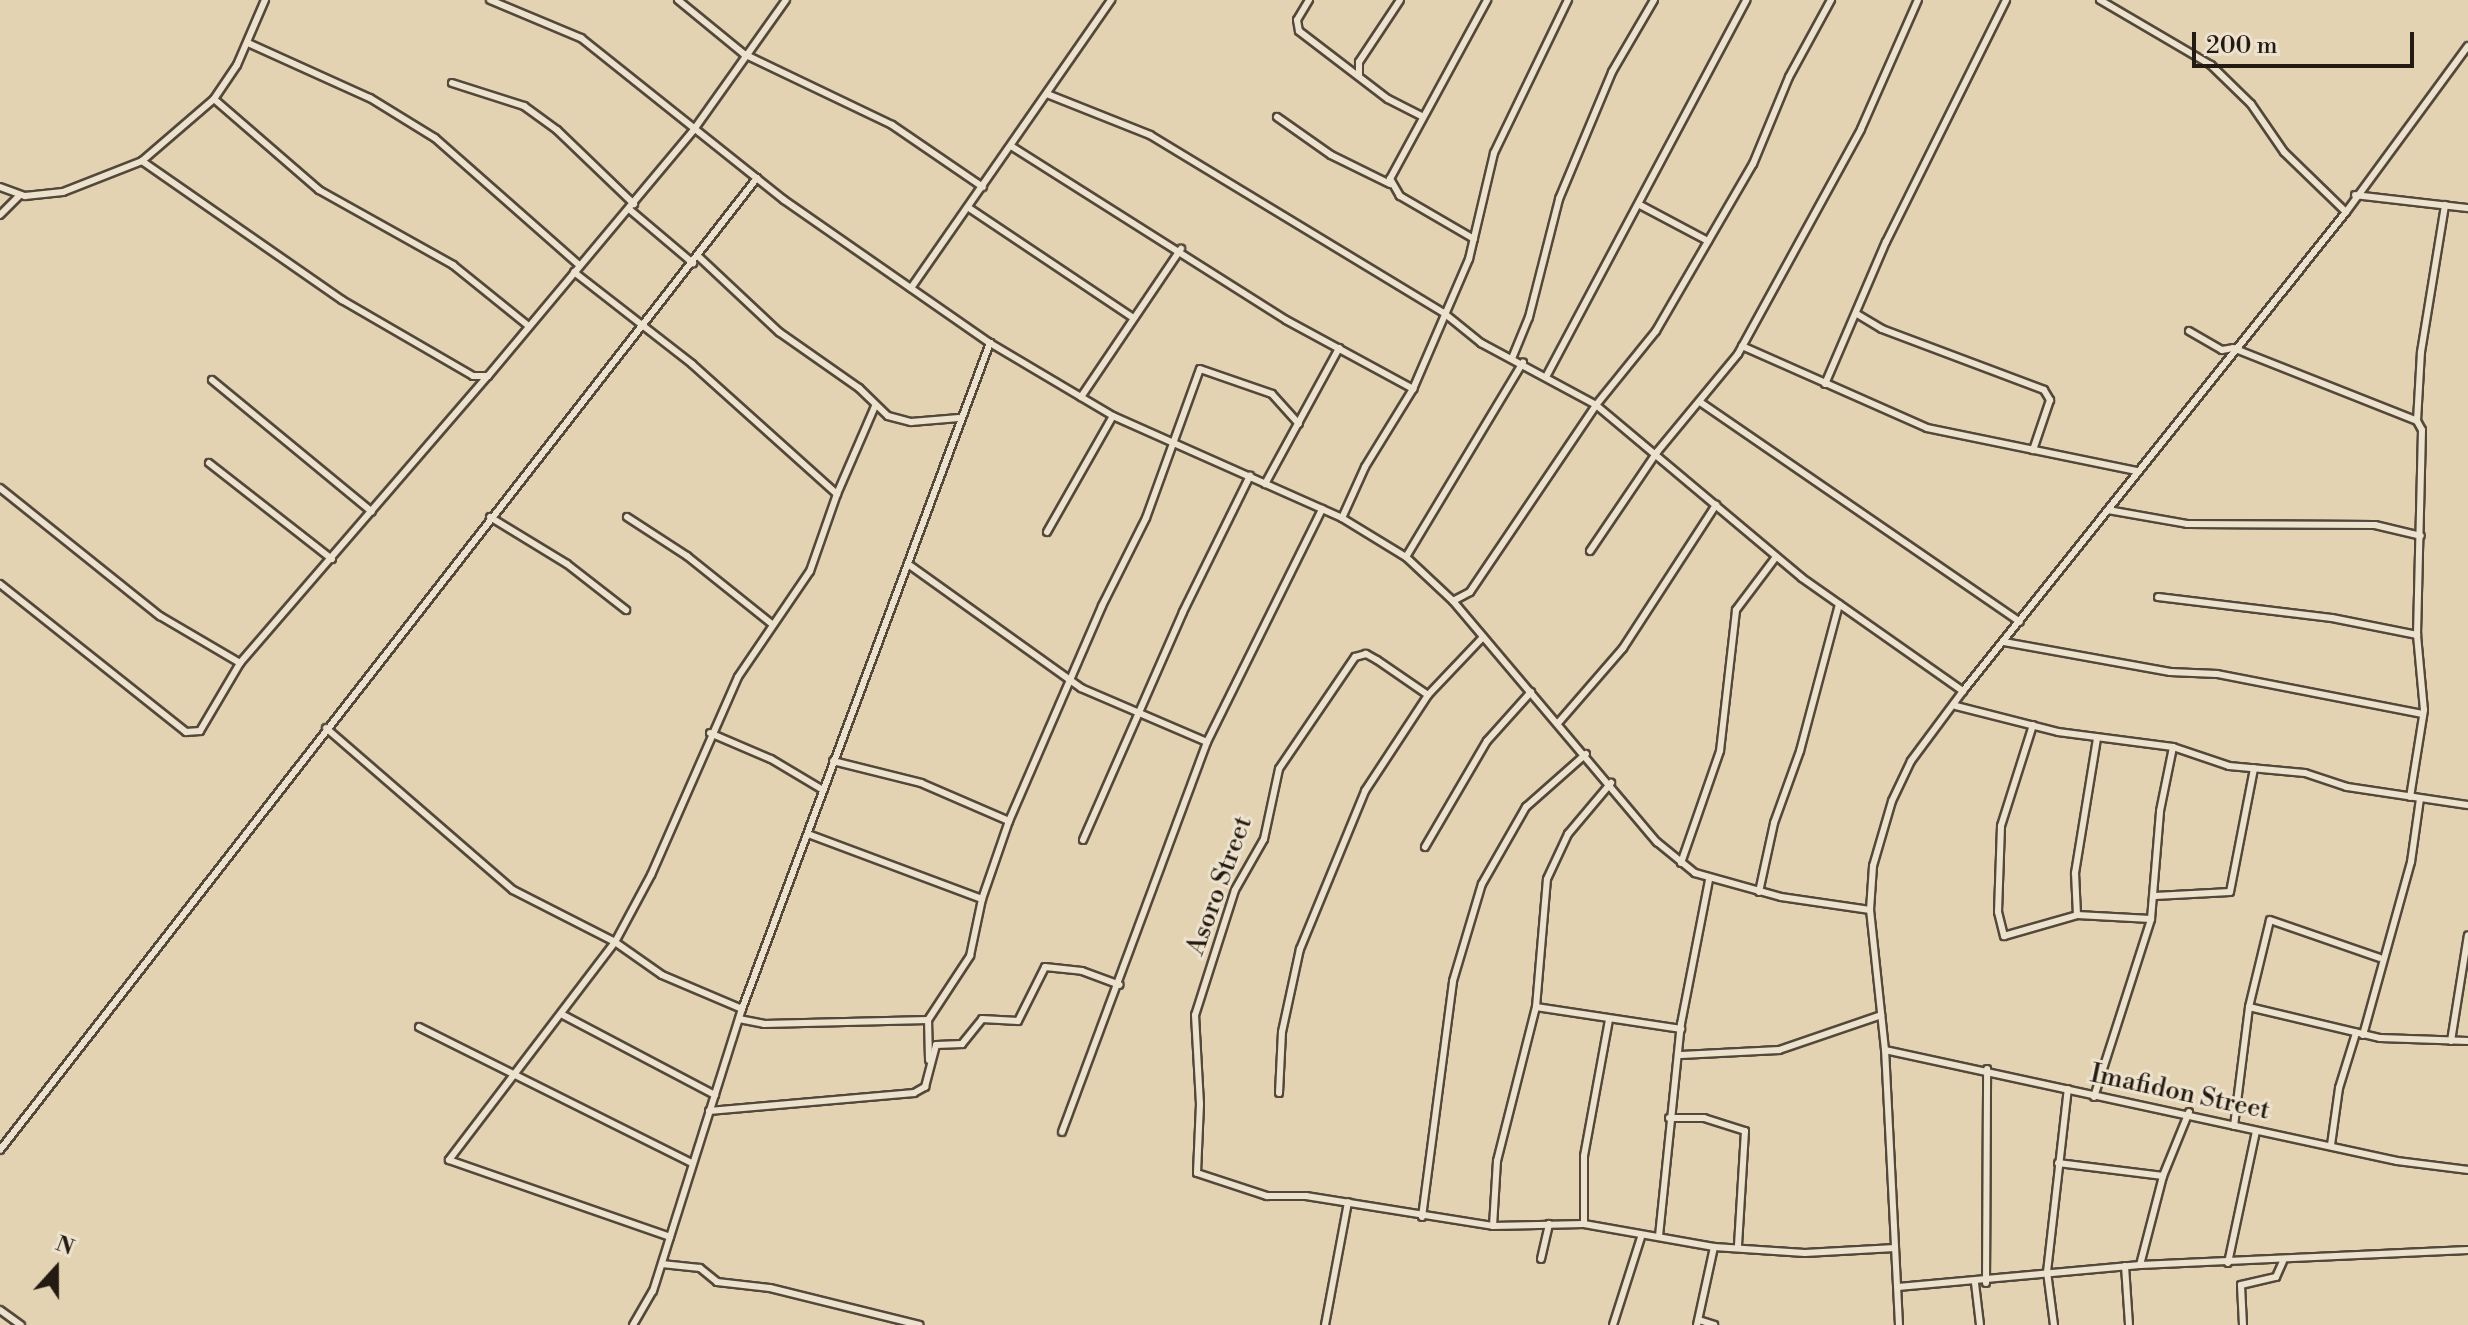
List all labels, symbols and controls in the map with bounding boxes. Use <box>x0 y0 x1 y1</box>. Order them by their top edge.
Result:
scale bar <box>2196 16 2418 66</box>
text: 200 m <box>2206 31 2277 61</box>
street label: Asoro Street <box>1180 812 1260 960</box>
street label: Imafidon Street <box>2087 1059 2273 1127</box>
north arrow <box>16 1229 96 1309</box>
text: N <box>52 1230 78 1262</box>

